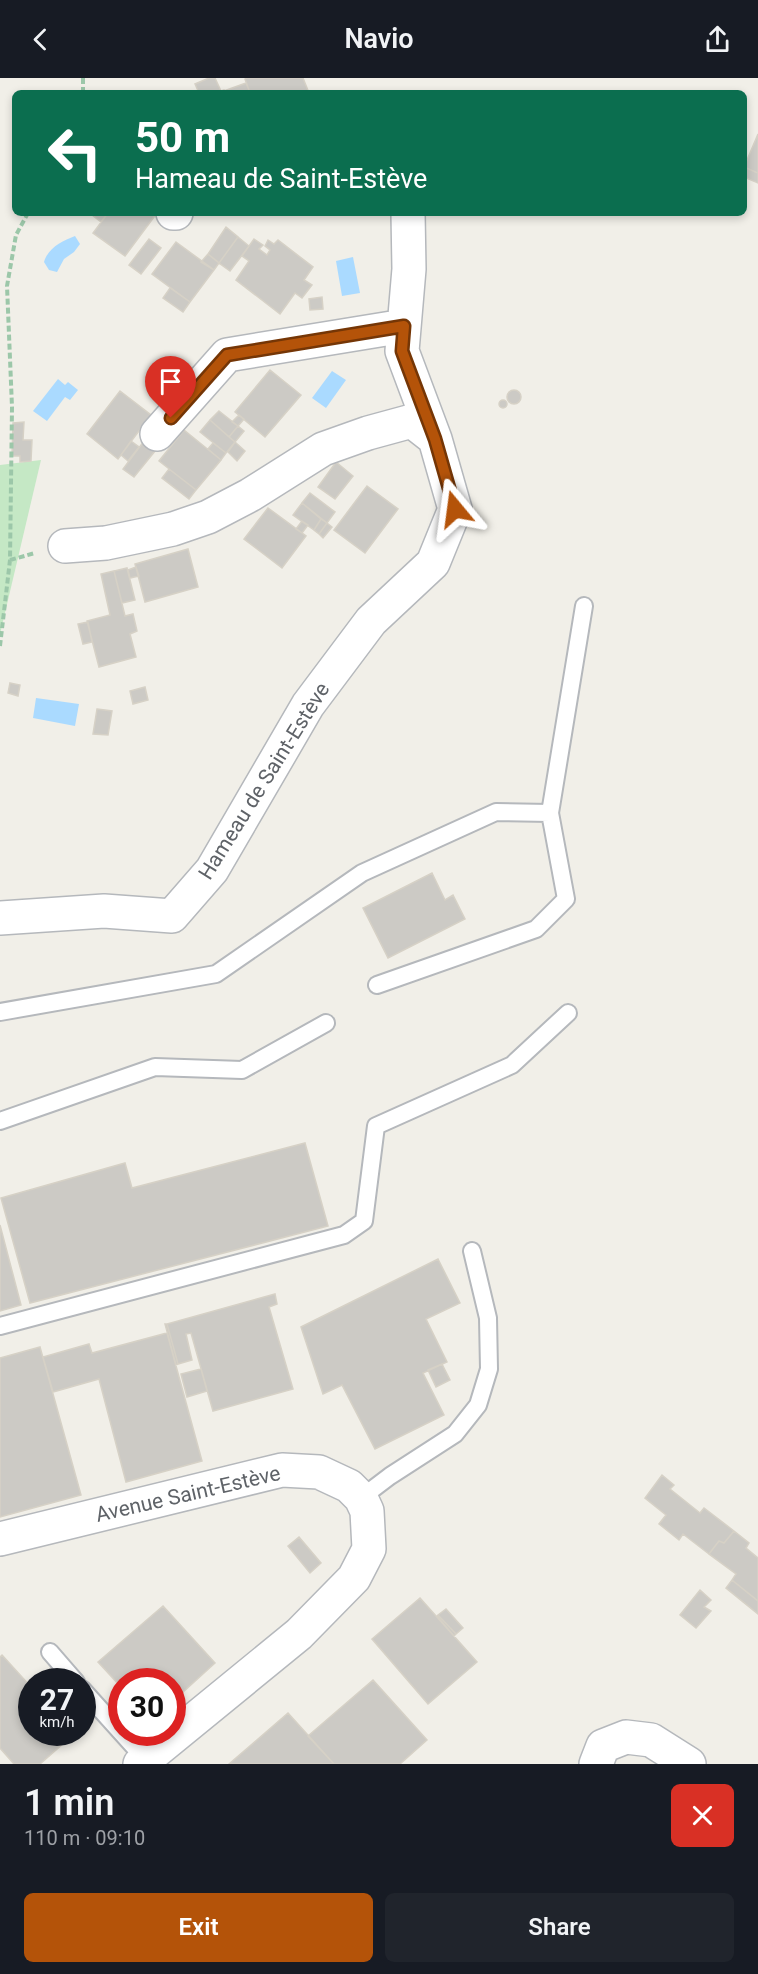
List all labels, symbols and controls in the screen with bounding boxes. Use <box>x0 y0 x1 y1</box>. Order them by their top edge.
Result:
icon: back <box>24 23 57 56</box>
text: Navio <box>344 23 414 55</box>
icon: share <box>701 23 734 56</box>
text: 50 m <box>135 113 230 162</box>
icon: left <box>36 114 114 192</box>
text: Hameau de Saint-Estève <box>135 163 427 195</box>
pin <box>145 356 196 418</box>
icon: arrive <box>154 365 187 398</box>
position arrow <box>423 477 487 541</box>
street label: Hameau de Saint-Estève <box>194 678 334 884</box>
street label: Avenue Saint-Estève <box>93 1461 283 1527</box>
speed limit sign: 30 <box>108 1668 186 1746</box>
text: 27 <box>40 1682 74 1717</box>
text: km/h <box>39 1713 75 1731</box>
text: 1 min <box>24 1782 114 1824</box>
button: close <box>671 1784 734 1847</box>
text: 110 m · 09:10 <box>24 1826 145 1850</box>
button: Exit <box>24 1893 373 1962</box>
button: Share <box>385 1893 734 1962</box>

